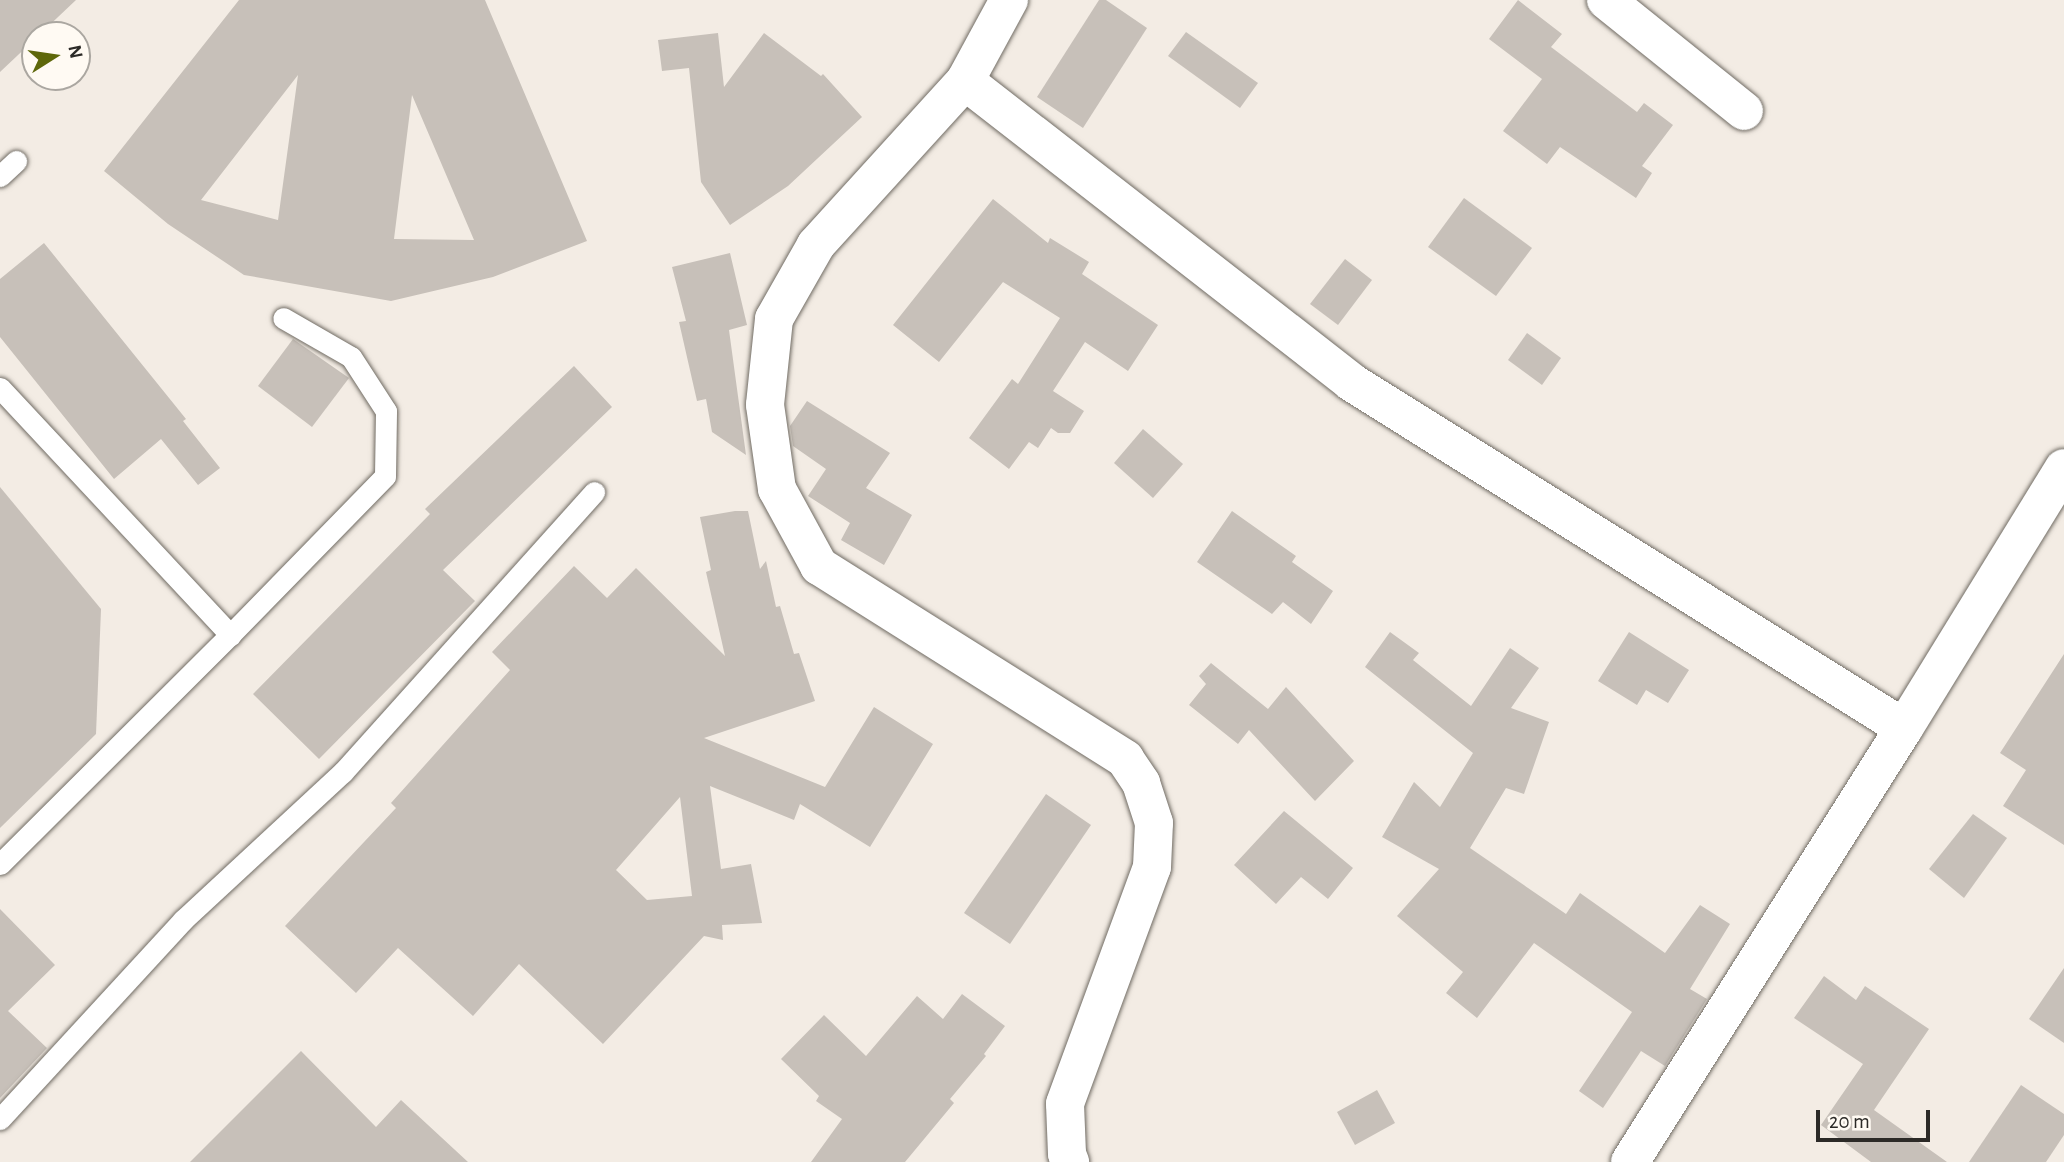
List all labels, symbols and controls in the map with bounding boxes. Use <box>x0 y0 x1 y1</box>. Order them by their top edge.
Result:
north arrow <box>21 21 91 91</box>
text: N <box>64 44 86 60</box>
scale bar <box>1819 1096 1933 1140</box>
text: 20 m <box>1829 1111 1870 1132</box>

